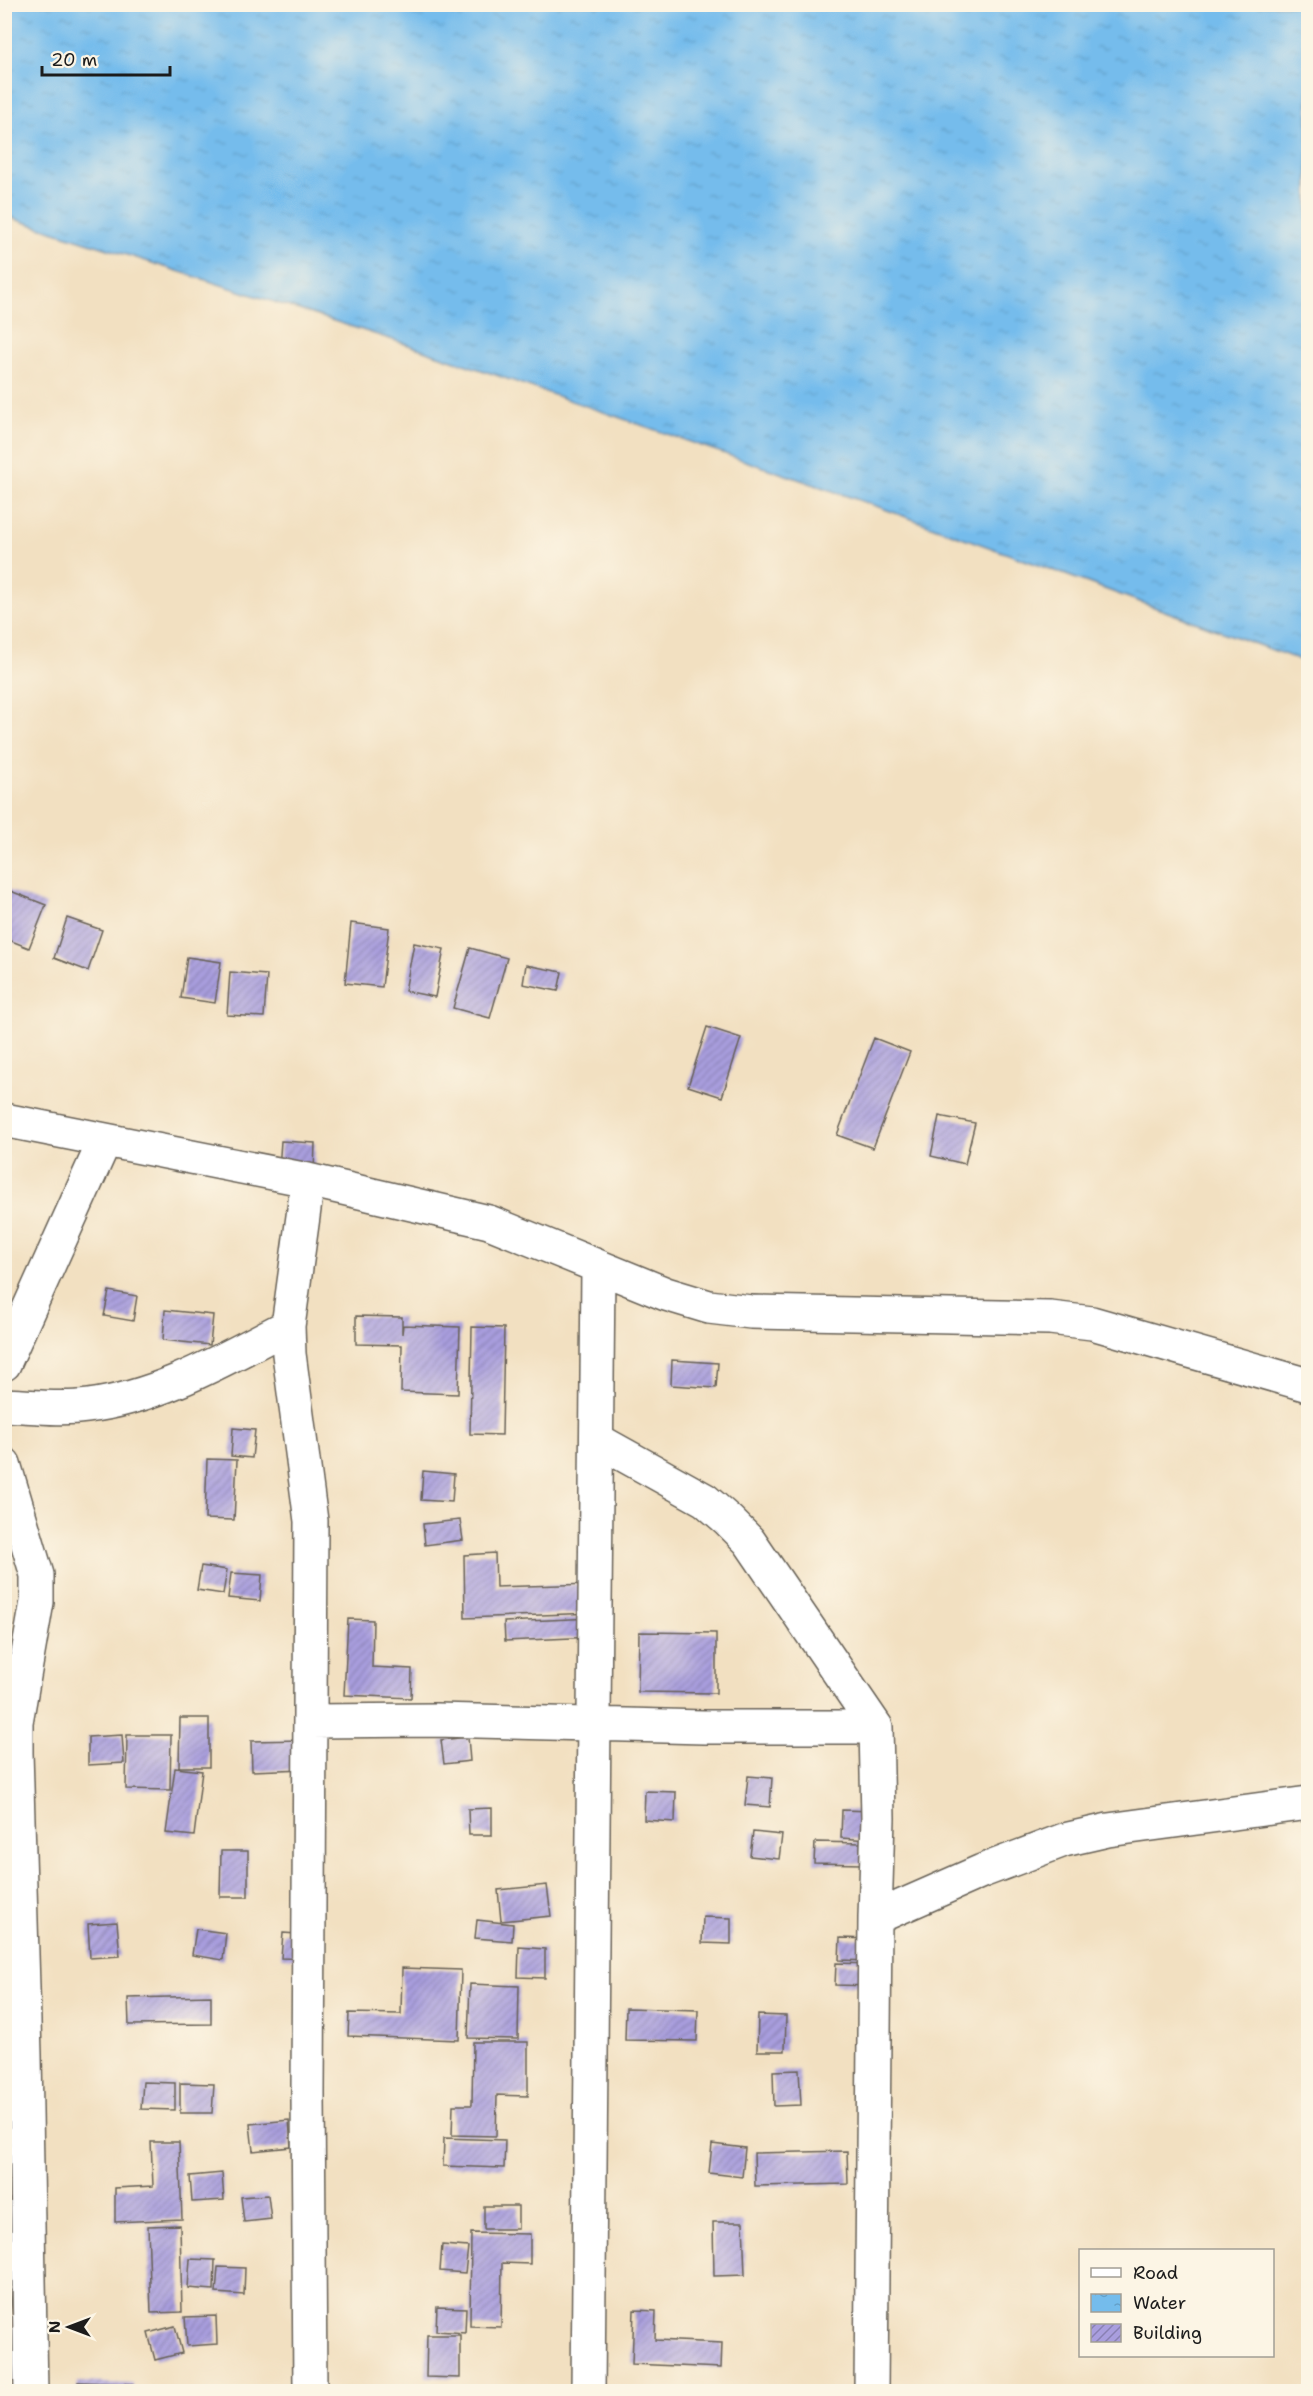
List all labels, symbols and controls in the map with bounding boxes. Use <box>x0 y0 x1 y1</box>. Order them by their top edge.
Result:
scale bar <box>42 39 170 77</box>
text: 20 m <box>51 48 97 72</box>
legend <box>1079 2249 1274 2357</box>
text: Road <box>1133 2261 1178 2285</box>
text: Water <box>1133 2291 1186 2315</box>
north arrow <box>39 2297 99 2357</box>
text: N <box>44 2321 65 2333</box>
text: Building <box>1133 2321 1202 2345</box>

